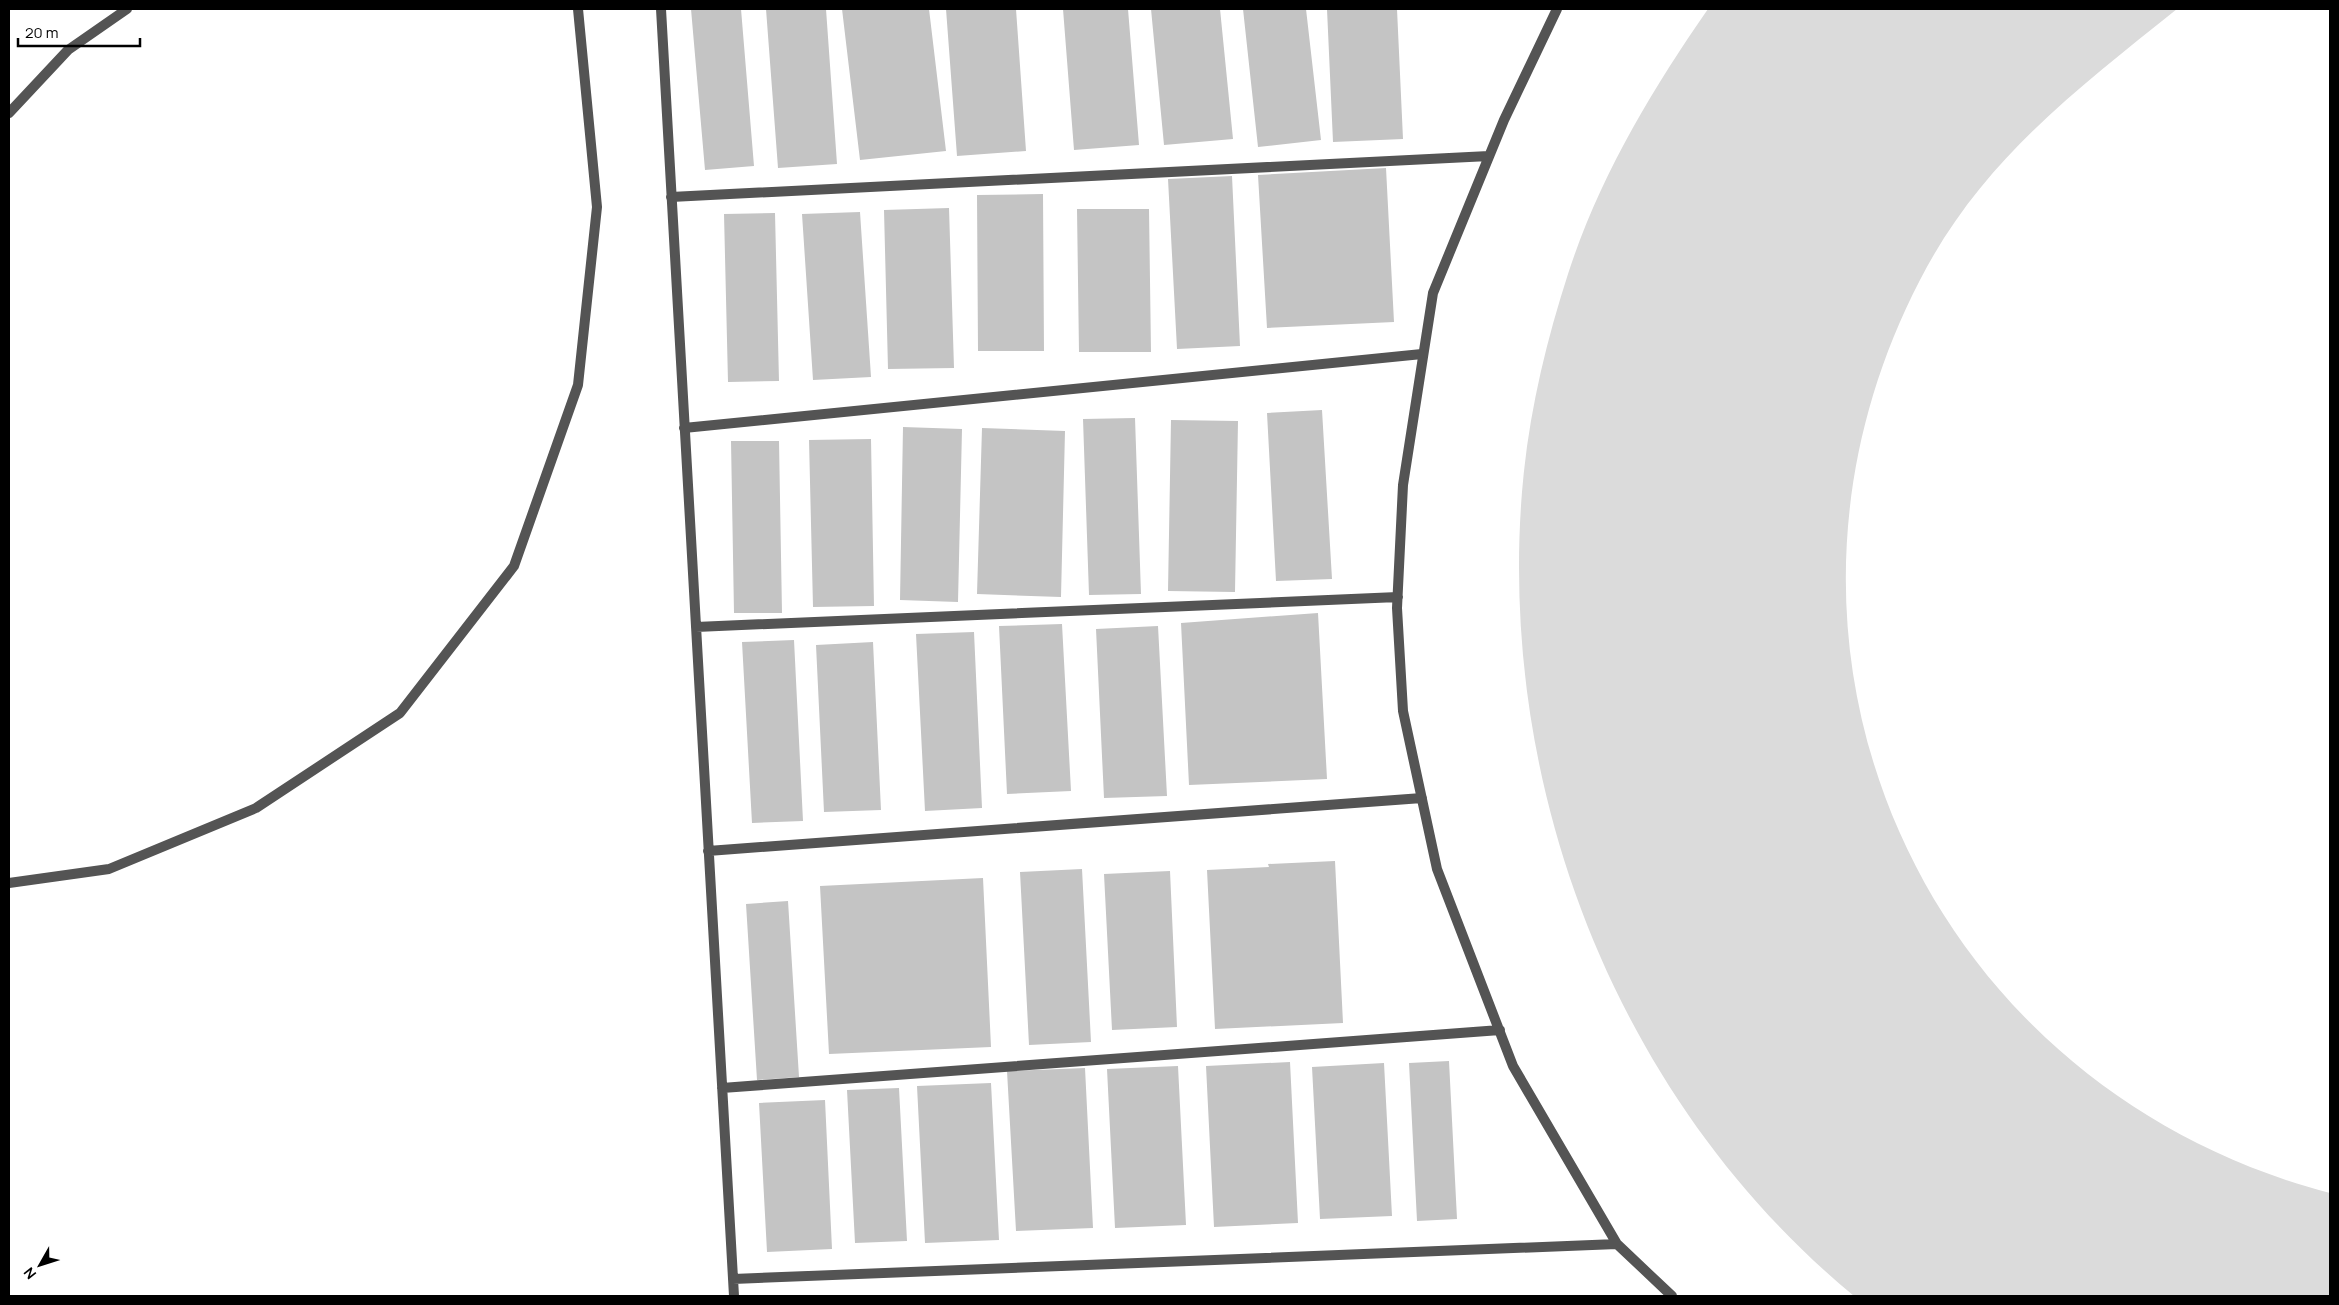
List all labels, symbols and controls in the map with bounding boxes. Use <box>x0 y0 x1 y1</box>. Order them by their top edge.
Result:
scale bar <box>18 15 140 47</box>
text: 20 m <box>25 22 58 43</box>
north arrow <box>15 1240 65 1290</box>
text: N <box>19 1264 40 1283</box>

